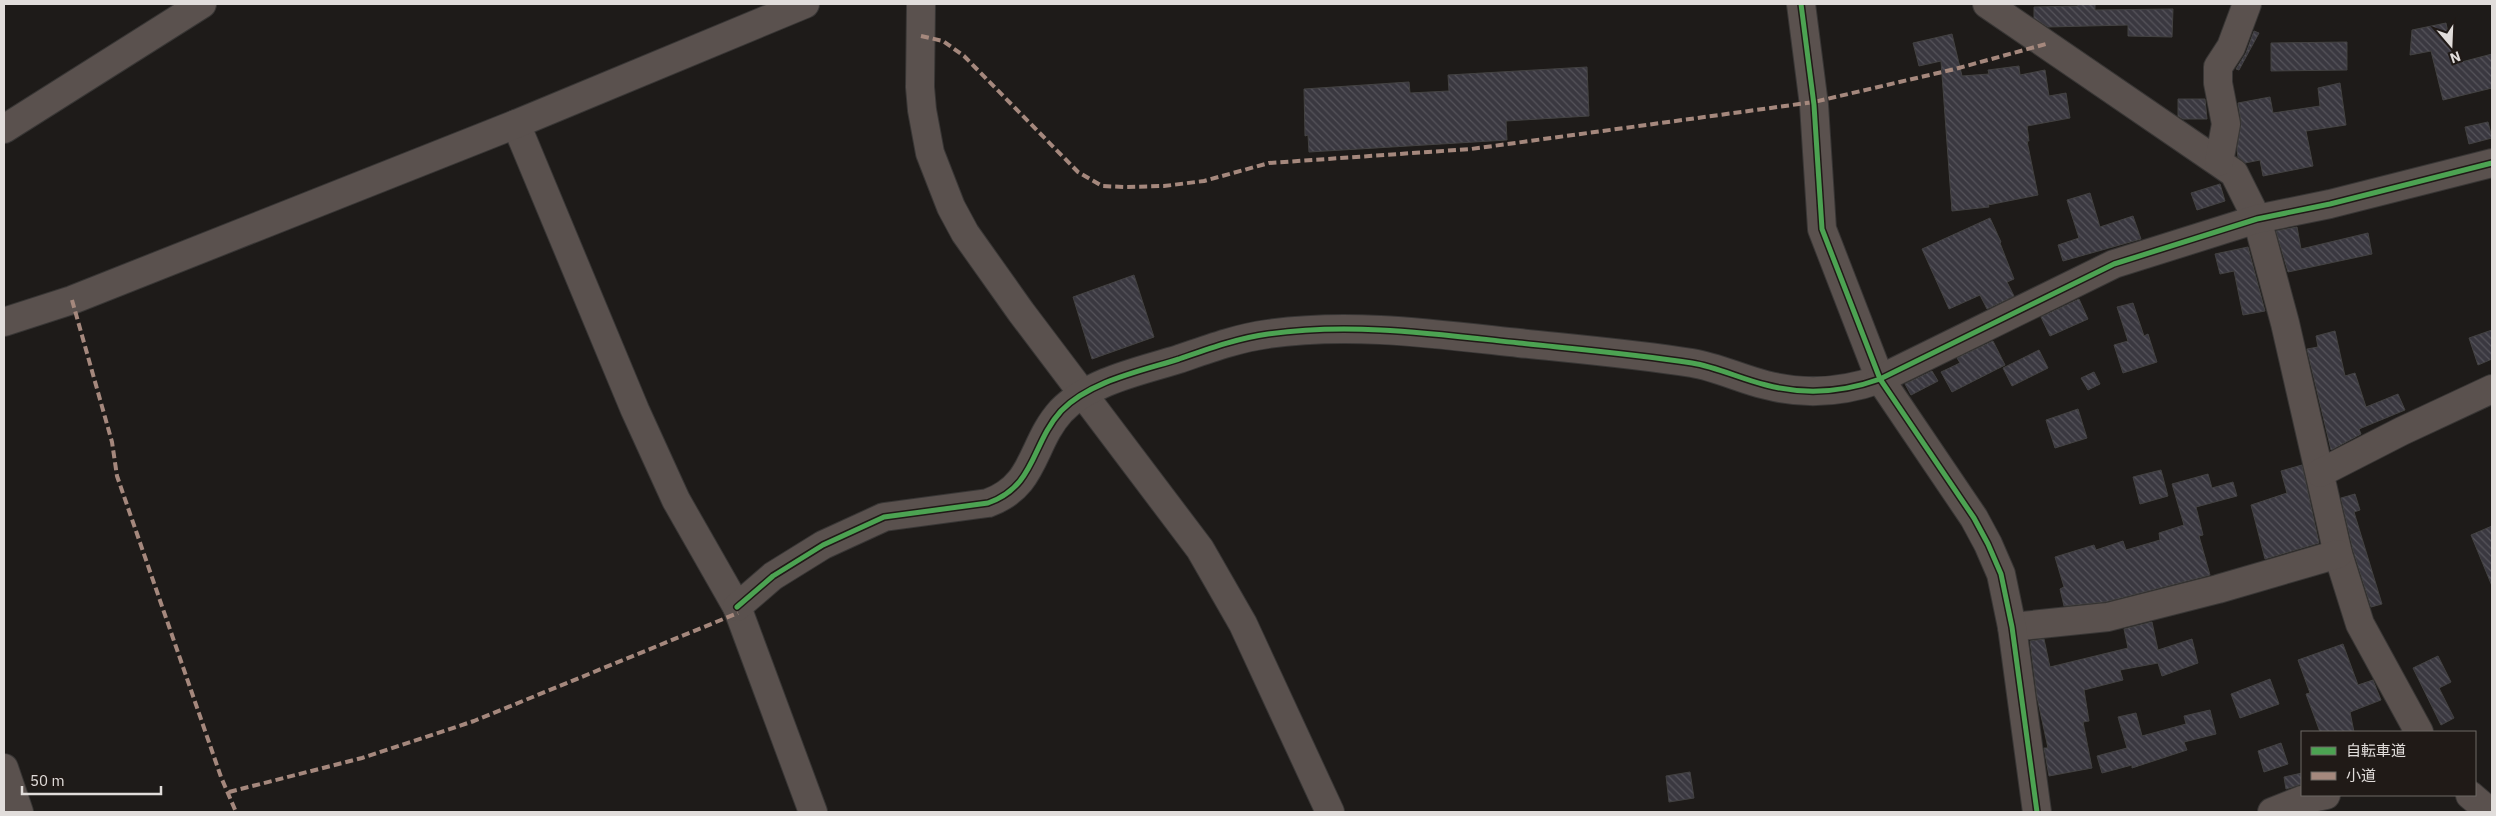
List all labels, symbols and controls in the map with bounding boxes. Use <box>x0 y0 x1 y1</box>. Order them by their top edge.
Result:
north arrow <box>2426 20 2476 70</box>
text: N <box>2448 47 2463 67</box>
legend <box>2301 731 2476 796</box>
text: 自転車道 <box>2346 741 2406 760</box>
scale bar <box>22 764 161 796</box>
text: 小道 <box>2346 766 2376 785</box>
text: 50 m <box>30 771 65 790</box>

